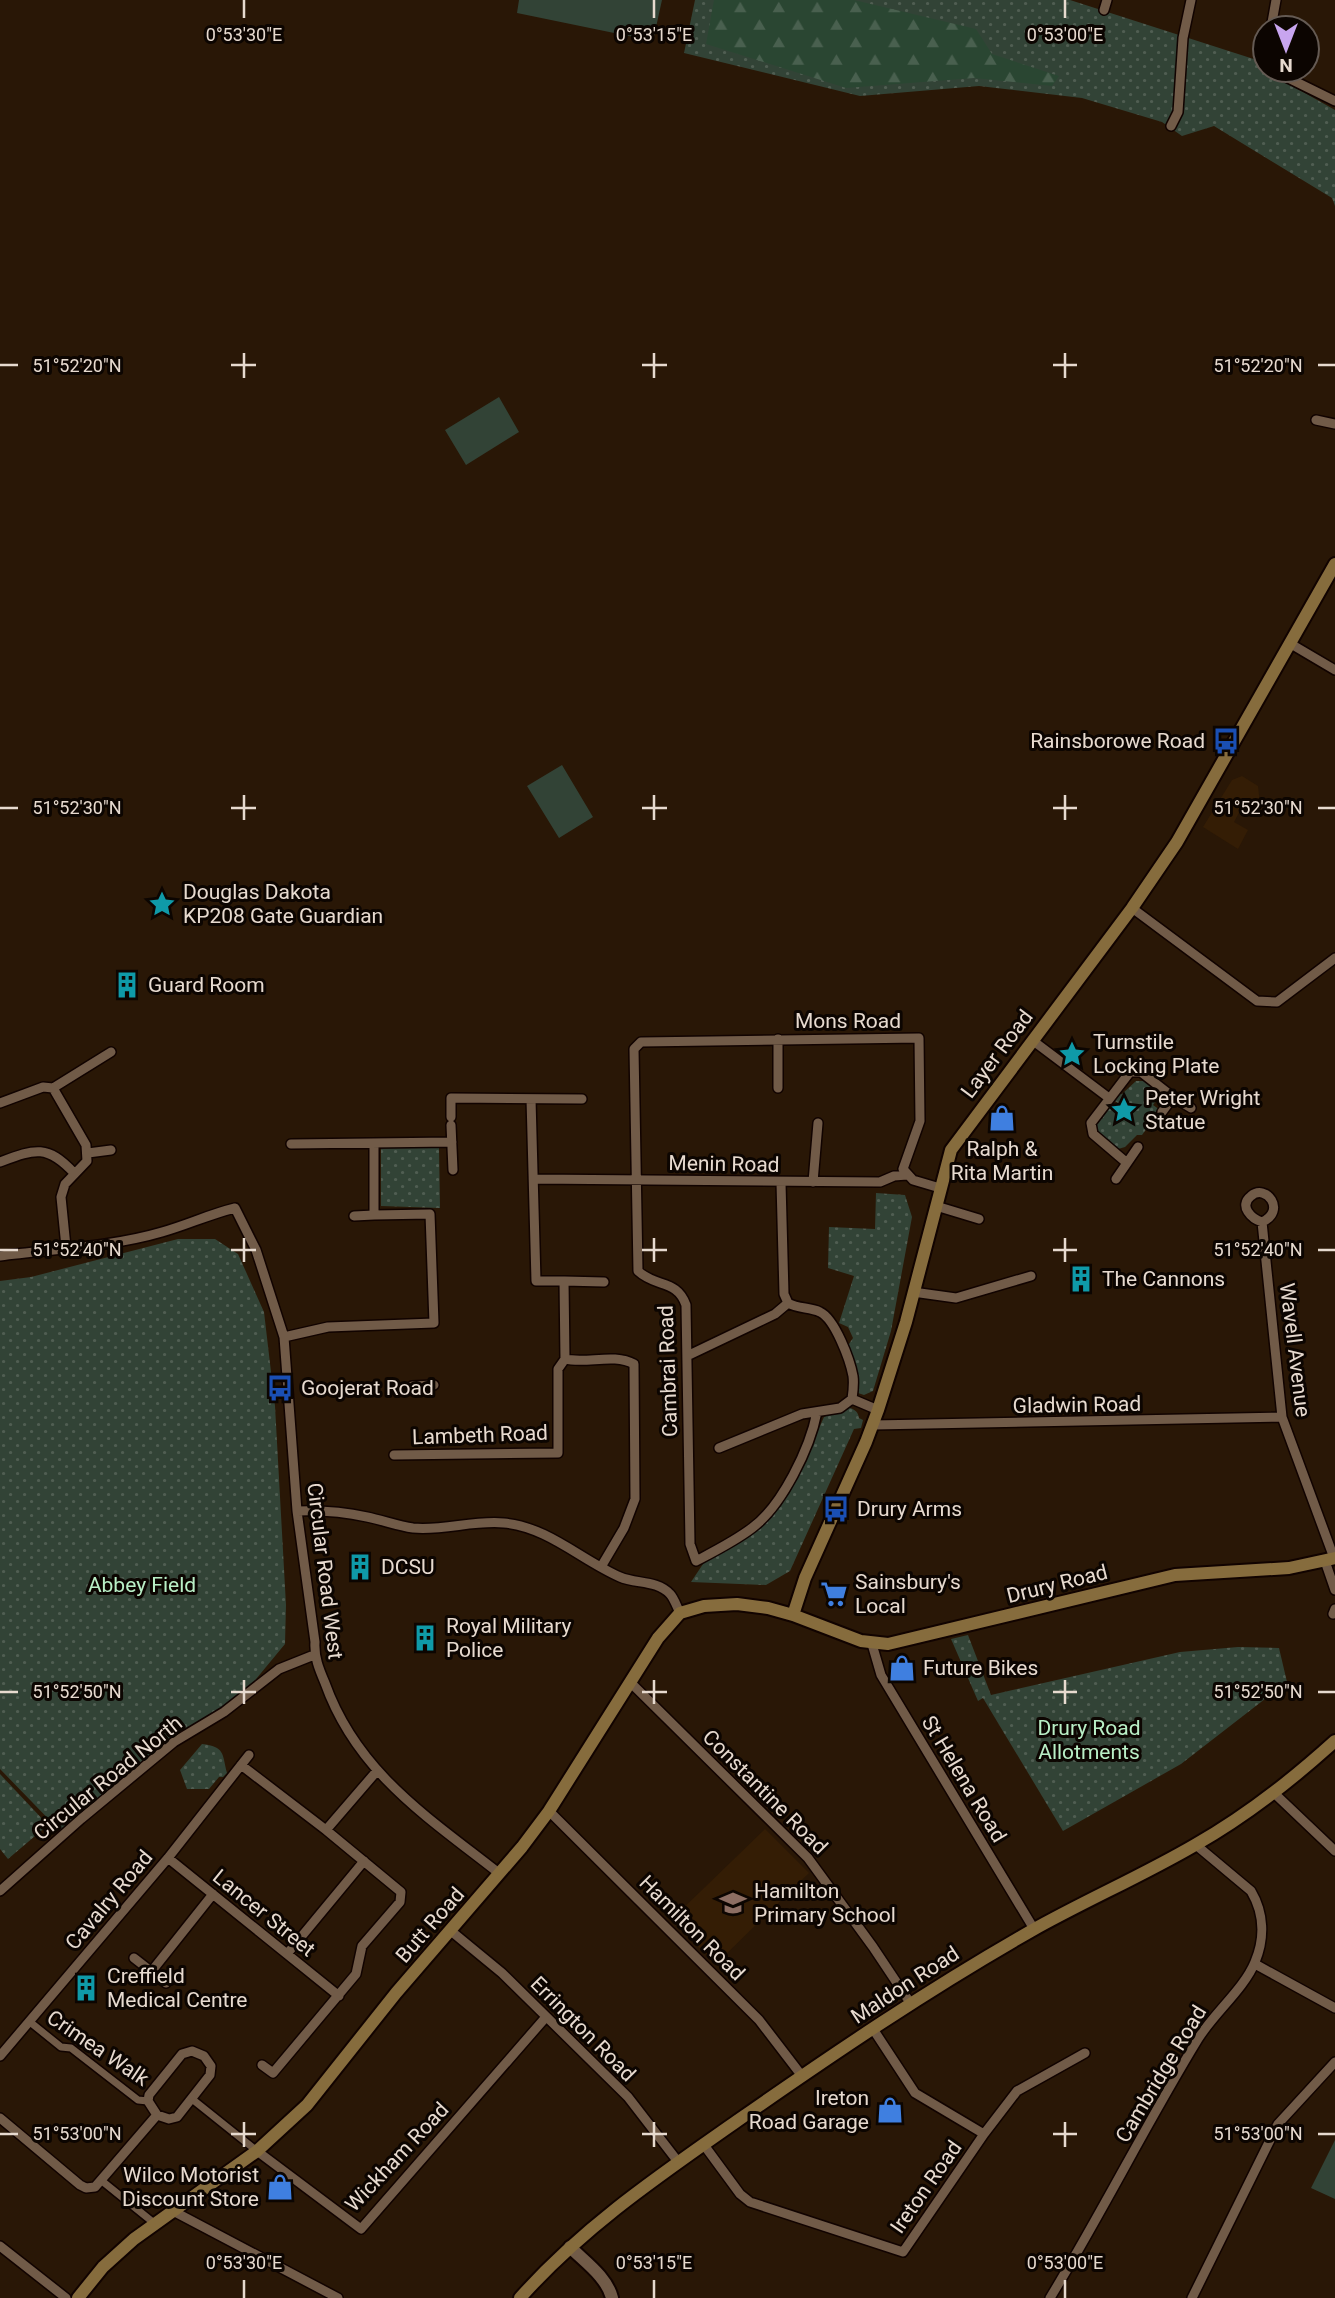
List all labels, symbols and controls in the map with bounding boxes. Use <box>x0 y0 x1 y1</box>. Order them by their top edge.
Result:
north arrow <box>1251 14 1321 84</box>
text: 0°53'30"E <box>206 24 282 45</box>
text: 0°53'15"E <box>616 24 692 45</box>
text: 0°53'00"E <box>1027 24 1103 45</box>
text: N <box>1279 54 1293 77</box>
text: 51°52'20"N <box>32 355 122 376</box>
text: 51°52'20"N <box>1213 355 1303 376</box>
bus stop icon: Rainsborowe Road <box>1211 726 1241 756</box>
place label: Rainsborowe Road <box>1030 729 1205 753</box>
text: 51°52'30"N <box>32 797 122 818</box>
text: 51°52'30"N <box>1213 797 1303 818</box>
place label: Douglas Dakota KP208 Gate Guardian <box>183 880 383 928</box>
place icon: Douglas Dakota KP208 Gate Guardian <box>147 889 177 919</box>
building icon: Guard Room <box>112 970 142 1000</box>
place label: Guard Room <box>148 973 265 997</box>
street label: Layer Road <box>956 1005 1038 1103</box>
street label: Mons Road <box>795 1009 901 1033</box>
place label: Turnstile Locking Plate <box>1093 1030 1219 1078</box>
place icon: Turnstile Locking Plate <box>1057 1039 1087 1069</box>
place label: Peter Wright Statue <box>1145 1086 1261 1134</box>
place icon: Peter Wright Statue <box>1109 1095 1139 1125</box>
shop icon: Ralph & Rita Martin <box>987 1103 1017 1133</box>
place label: Ralph & Rita Martin <box>951 1137 1053 1185</box>
street label: Menin Road <box>668 1151 780 1177</box>
text: 51°52'40"N <box>32 1239 122 1260</box>
text: 51°52'40"N <box>1213 1239 1303 1260</box>
building icon: The Cannons <box>1066 1264 1096 1294</box>
place label: The Cannons <box>1102 1267 1225 1291</box>
street label: Wavell Avenue <box>1275 1282 1315 1418</box>
street label: Cambrai Road <box>654 1305 682 1437</box>
bus stop icon: Goojerat Road <box>265 1373 295 1403</box>
place label: Goojerat Road <box>301 1376 434 1400</box>
street label: Gladwin Road <box>1013 1392 1141 1418</box>
street label: Lambeth Road <box>412 1421 548 1449</box>
street label: Circular Road West <box>302 1481 348 1661</box>
bus stop icon: Drury Arms <box>821 1494 851 1524</box>
place label: Drury Arms <box>857 1497 962 1521</box>
building icon: DCSU <box>345 1552 375 1582</box>
place label: DCSU <box>381 1555 435 1579</box>
street label: Drury Road <box>1004 1560 1110 1608</box>
place label: Sainsbury's Local <box>855 1570 961 1618</box>
park label: Abbey Field <box>88 1573 196 1597</box>
supermarket icon: Sainsbury's Local <box>819 1579 849 1609</box>
place label: Royal Military Police <box>446 1614 572 1662</box>
building icon: Royal Military Police <box>410 1623 440 1653</box>
shop icon: Future Bikes <box>887 1653 917 1683</box>
place label: Future Bikes <box>923 1656 1038 1680</box>
text: 51°52'50"N <box>32 1681 122 1702</box>
text: 51°52'50"N <box>1213 1681 1303 1702</box>
street label: Circular Road North <box>29 1711 187 1845</box>
street label: St Helena Road <box>917 1711 1011 1847</box>
park label: Drury Road Allotments <box>1037 1716 1141 1764</box>
street label: Constantine Road <box>698 1725 832 1859</box>
street label: Cavalry Road <box>61 1846 157 1954</box>
street label: Lancer Street <box>208 1865 320 1961</box>
street label: Hamilton Road <box>634 1870 750 1986</box>
place label: Hamilton Primary School <box>754 1879 896 1927</box>
street label: Butt Road <box>391 1882 469 1968</box>
school or university icon: Hamilton Primary School <box>718 1888 748 1918</box>
street label: Maldon Road <box>847 1941 963 2029</box>
place label: Creffield Medical Centre <box>107 1964 247 2012</box>
street label: Errington Road <box>526 1972 640 2086</box>
building icon: Creffield Medical Centre <box>71 1973 101 2003</box>
street label: Cambridge Road <box>1111 2001 1211 2147</box>
street label: Crimea Walk <box>43 2005 154 2091</box>
place label: Ireton Road Garage <box>749 2086 869 2134</box>
shop icon: Ireton Road Garage <box>875 2095 905 2125</box>
street label: Wickham Road <box>340 2098 454 2216</box>
text: 51°53'00"N <box>32 2123 122 2144</box>
text: 51°53'00"N <box>1213 2123 1303 2144</box>
street label: Ireton Road <box>885 2136 967 2238</box>
place label: Wilco Motorist Discount Store <box>122 2163 259 2211</box>
shop icon: Wilco Motorist Discount Store <box>265 2172 295 2202</box>
text: 0°53'30"E <box>206 2252 282 2273</box>
text: 0°53'15"E <box>616 2252 692 2273</box>
text: 0°53'00"E <box>1027 2252 1103 2273</box>

